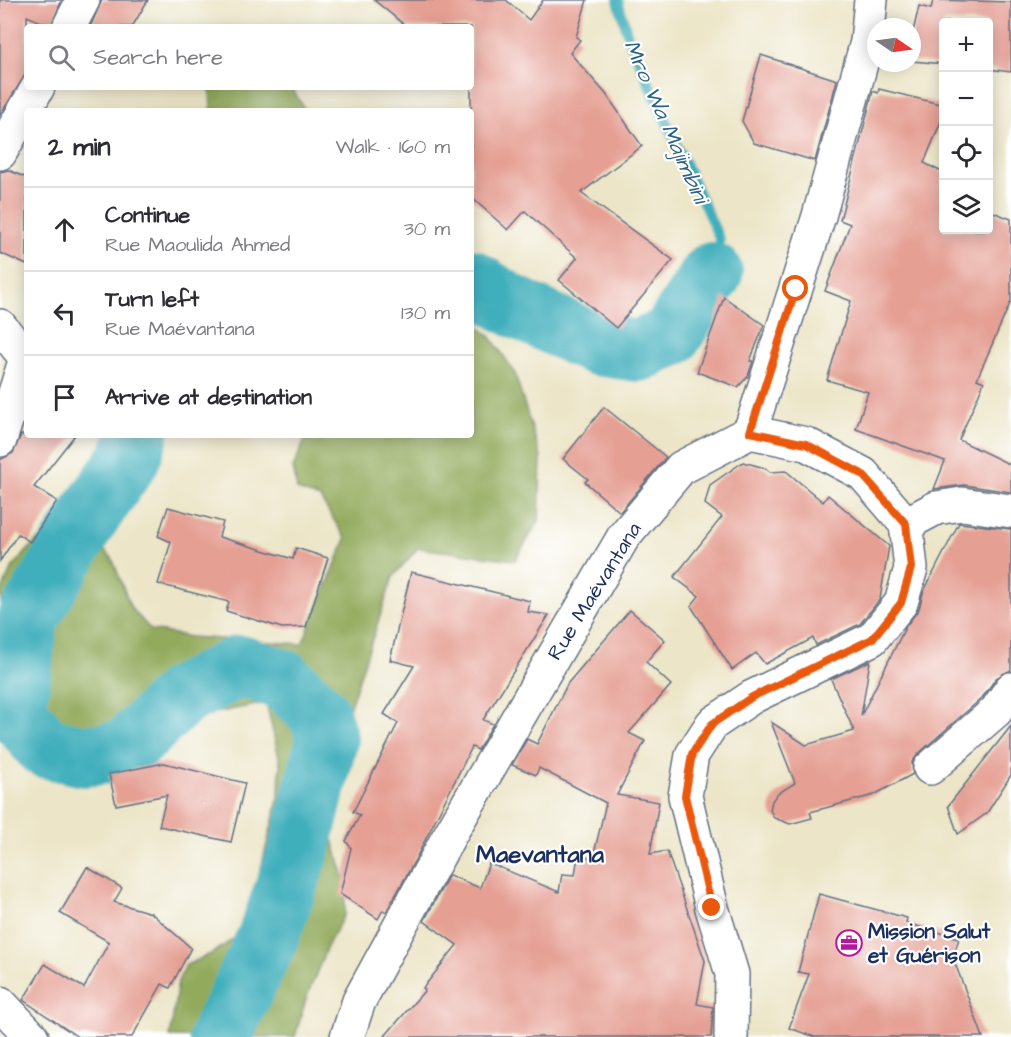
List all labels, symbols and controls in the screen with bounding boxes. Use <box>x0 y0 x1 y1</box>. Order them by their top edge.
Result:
north arrow <box>867 18 921 72</box>
map controls <box>939 18 993 234</box>
button: + <box>939 18 993 72</box>
search box <box>24 24 474 90</box>
water label: Mro Wa Majimbini <box>616 35 717 211</box>
icon: search <box>45 41 78 74</box>
text: Search here <box>93 42 223 73</box>
button: − <box>939 72 993 126</box>
button: locate <box>939 126 993 180</box>
text: 2 min <box>48 129 110 165</box>
text: Walk · 160 m <box>335 133 450 161</box>
button: layers <box>939 180 993 234</box>
text: Continue <box>105 200 190 231</box>
icon: ahead <box>48 213 81 246</box>
text: 30 m <box>404 215 450 243</box>
text: Rue Maoulida Ahmed <box>105 231 290 259</box>
route start <box>782 275 808 301</box>
text: Turn left <box>105 284 199 315</box>
icon: left <box>48 297 81 330</box>
text: 130 m <box>401 299 450 327</box>
text: Rue Maévantana <box>105 315 255 343</box>
icon: arrive <box>48 381 81 414</box>
text: Arrive at destination <box>105 382 312 413</box>
street label: Rue Maévantana <box>540 517 649 666</box>
district label: Maevantana <box>476 838 605 872</box>
route end <box>698 894 724 920</box>
place label: Mission Salut et Guérison <box>868 917 991 970</box>
office icon: Mission Salut et Guérison <box>834 928 864 958</box>

